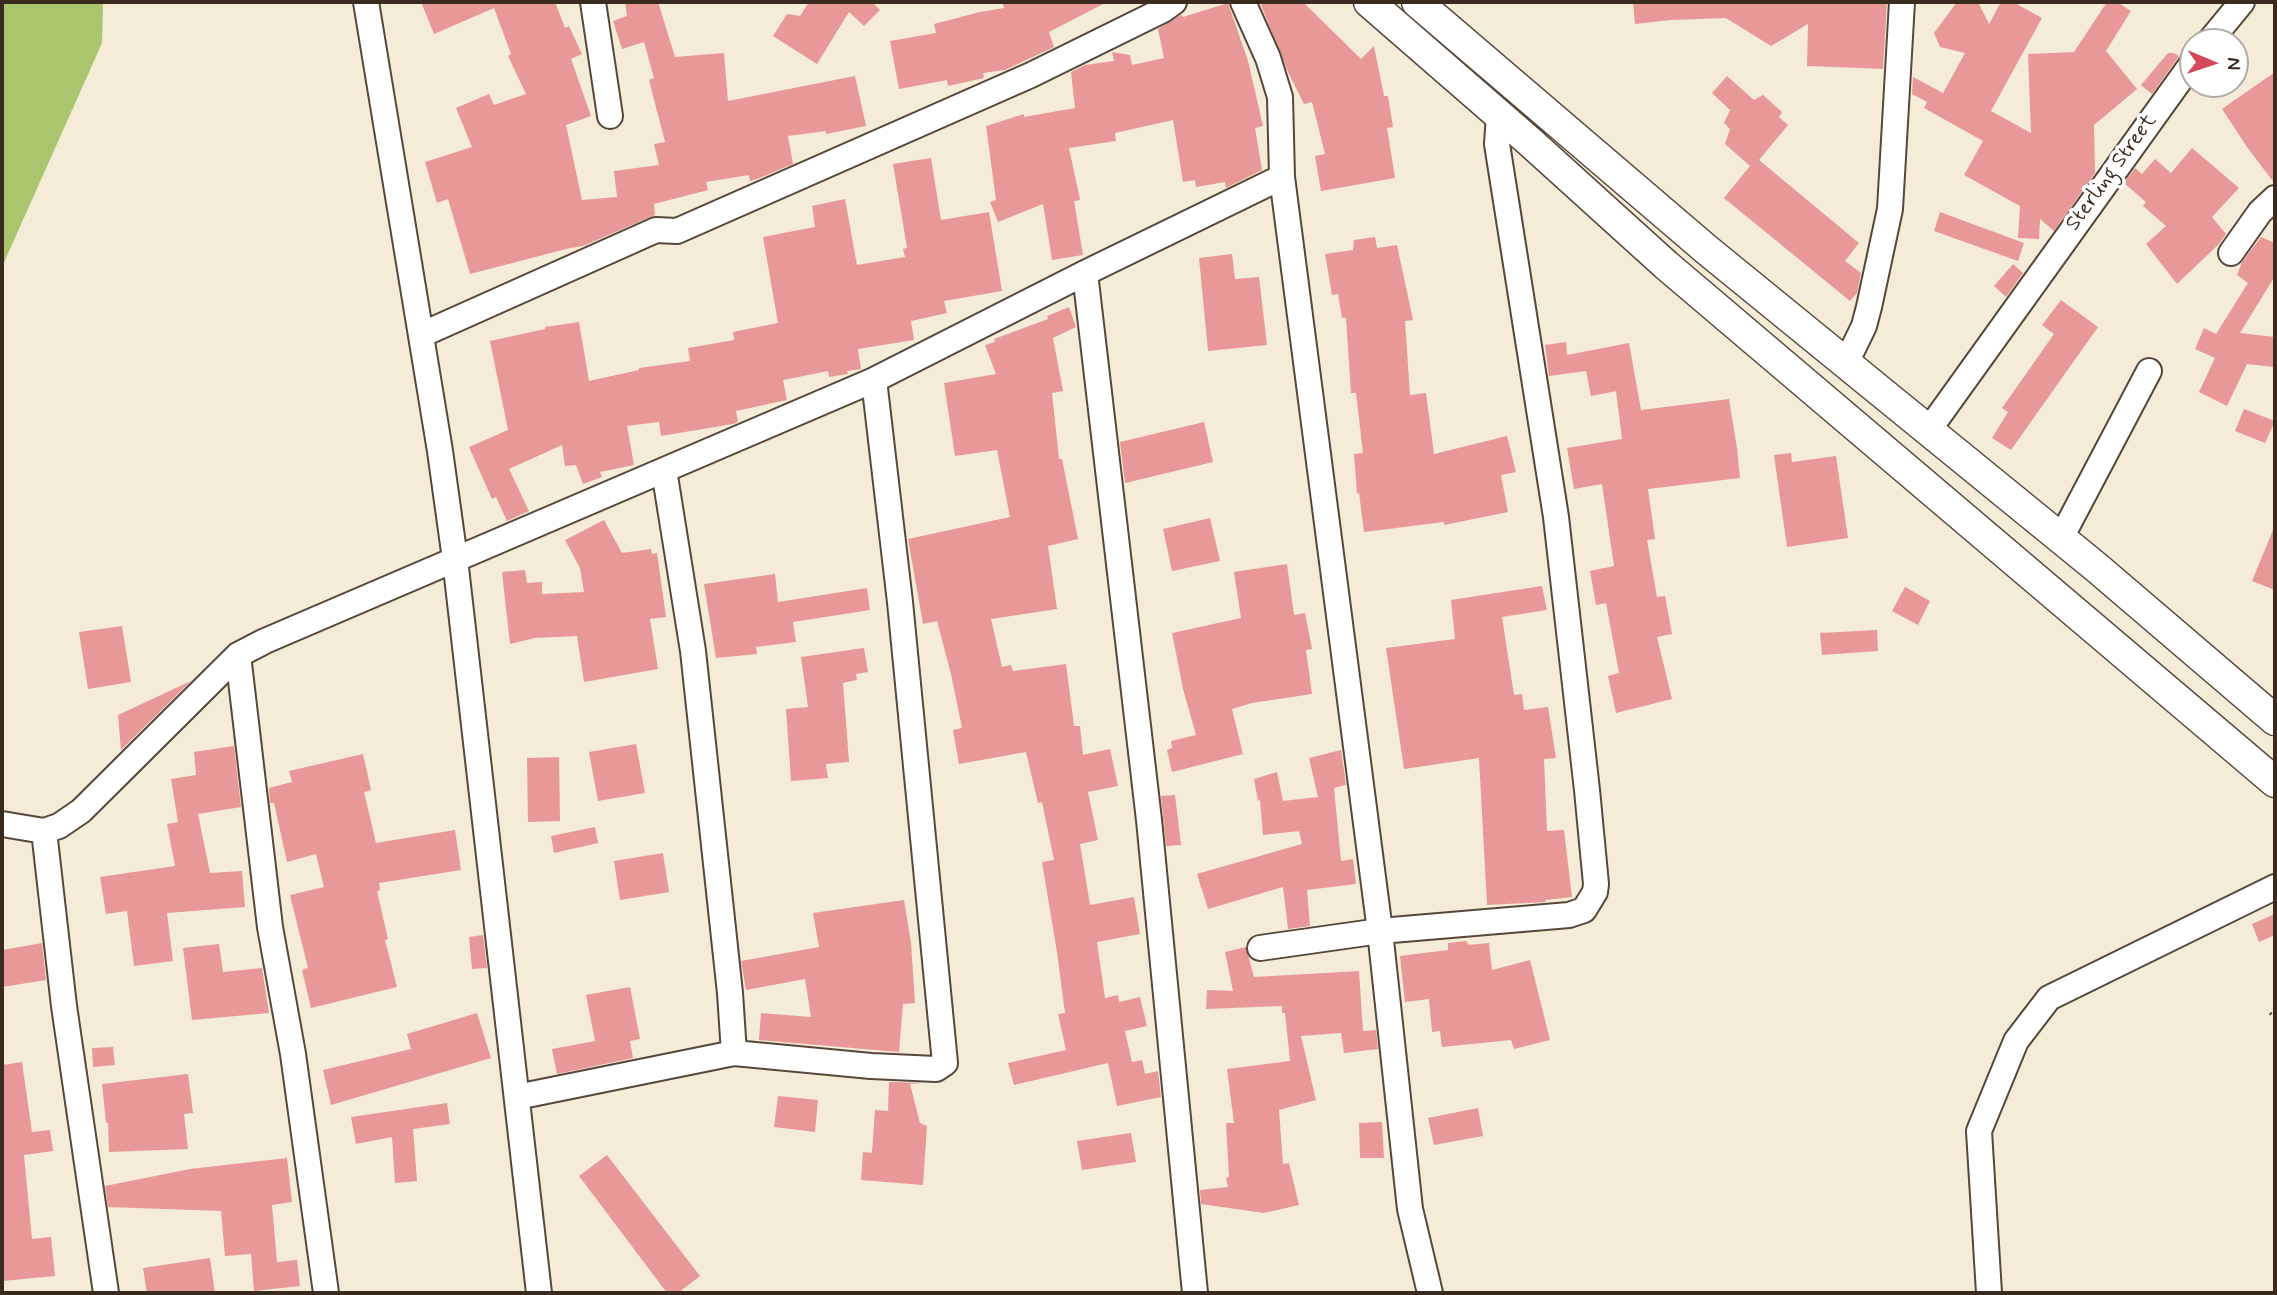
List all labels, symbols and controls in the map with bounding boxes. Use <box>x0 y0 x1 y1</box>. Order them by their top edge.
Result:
north arrow <box>2179 28 2249 98</box>
text: N <box>2221 57 2246 70</box>
street label: Sterling Street <box>2061 110 2163 236</box>

